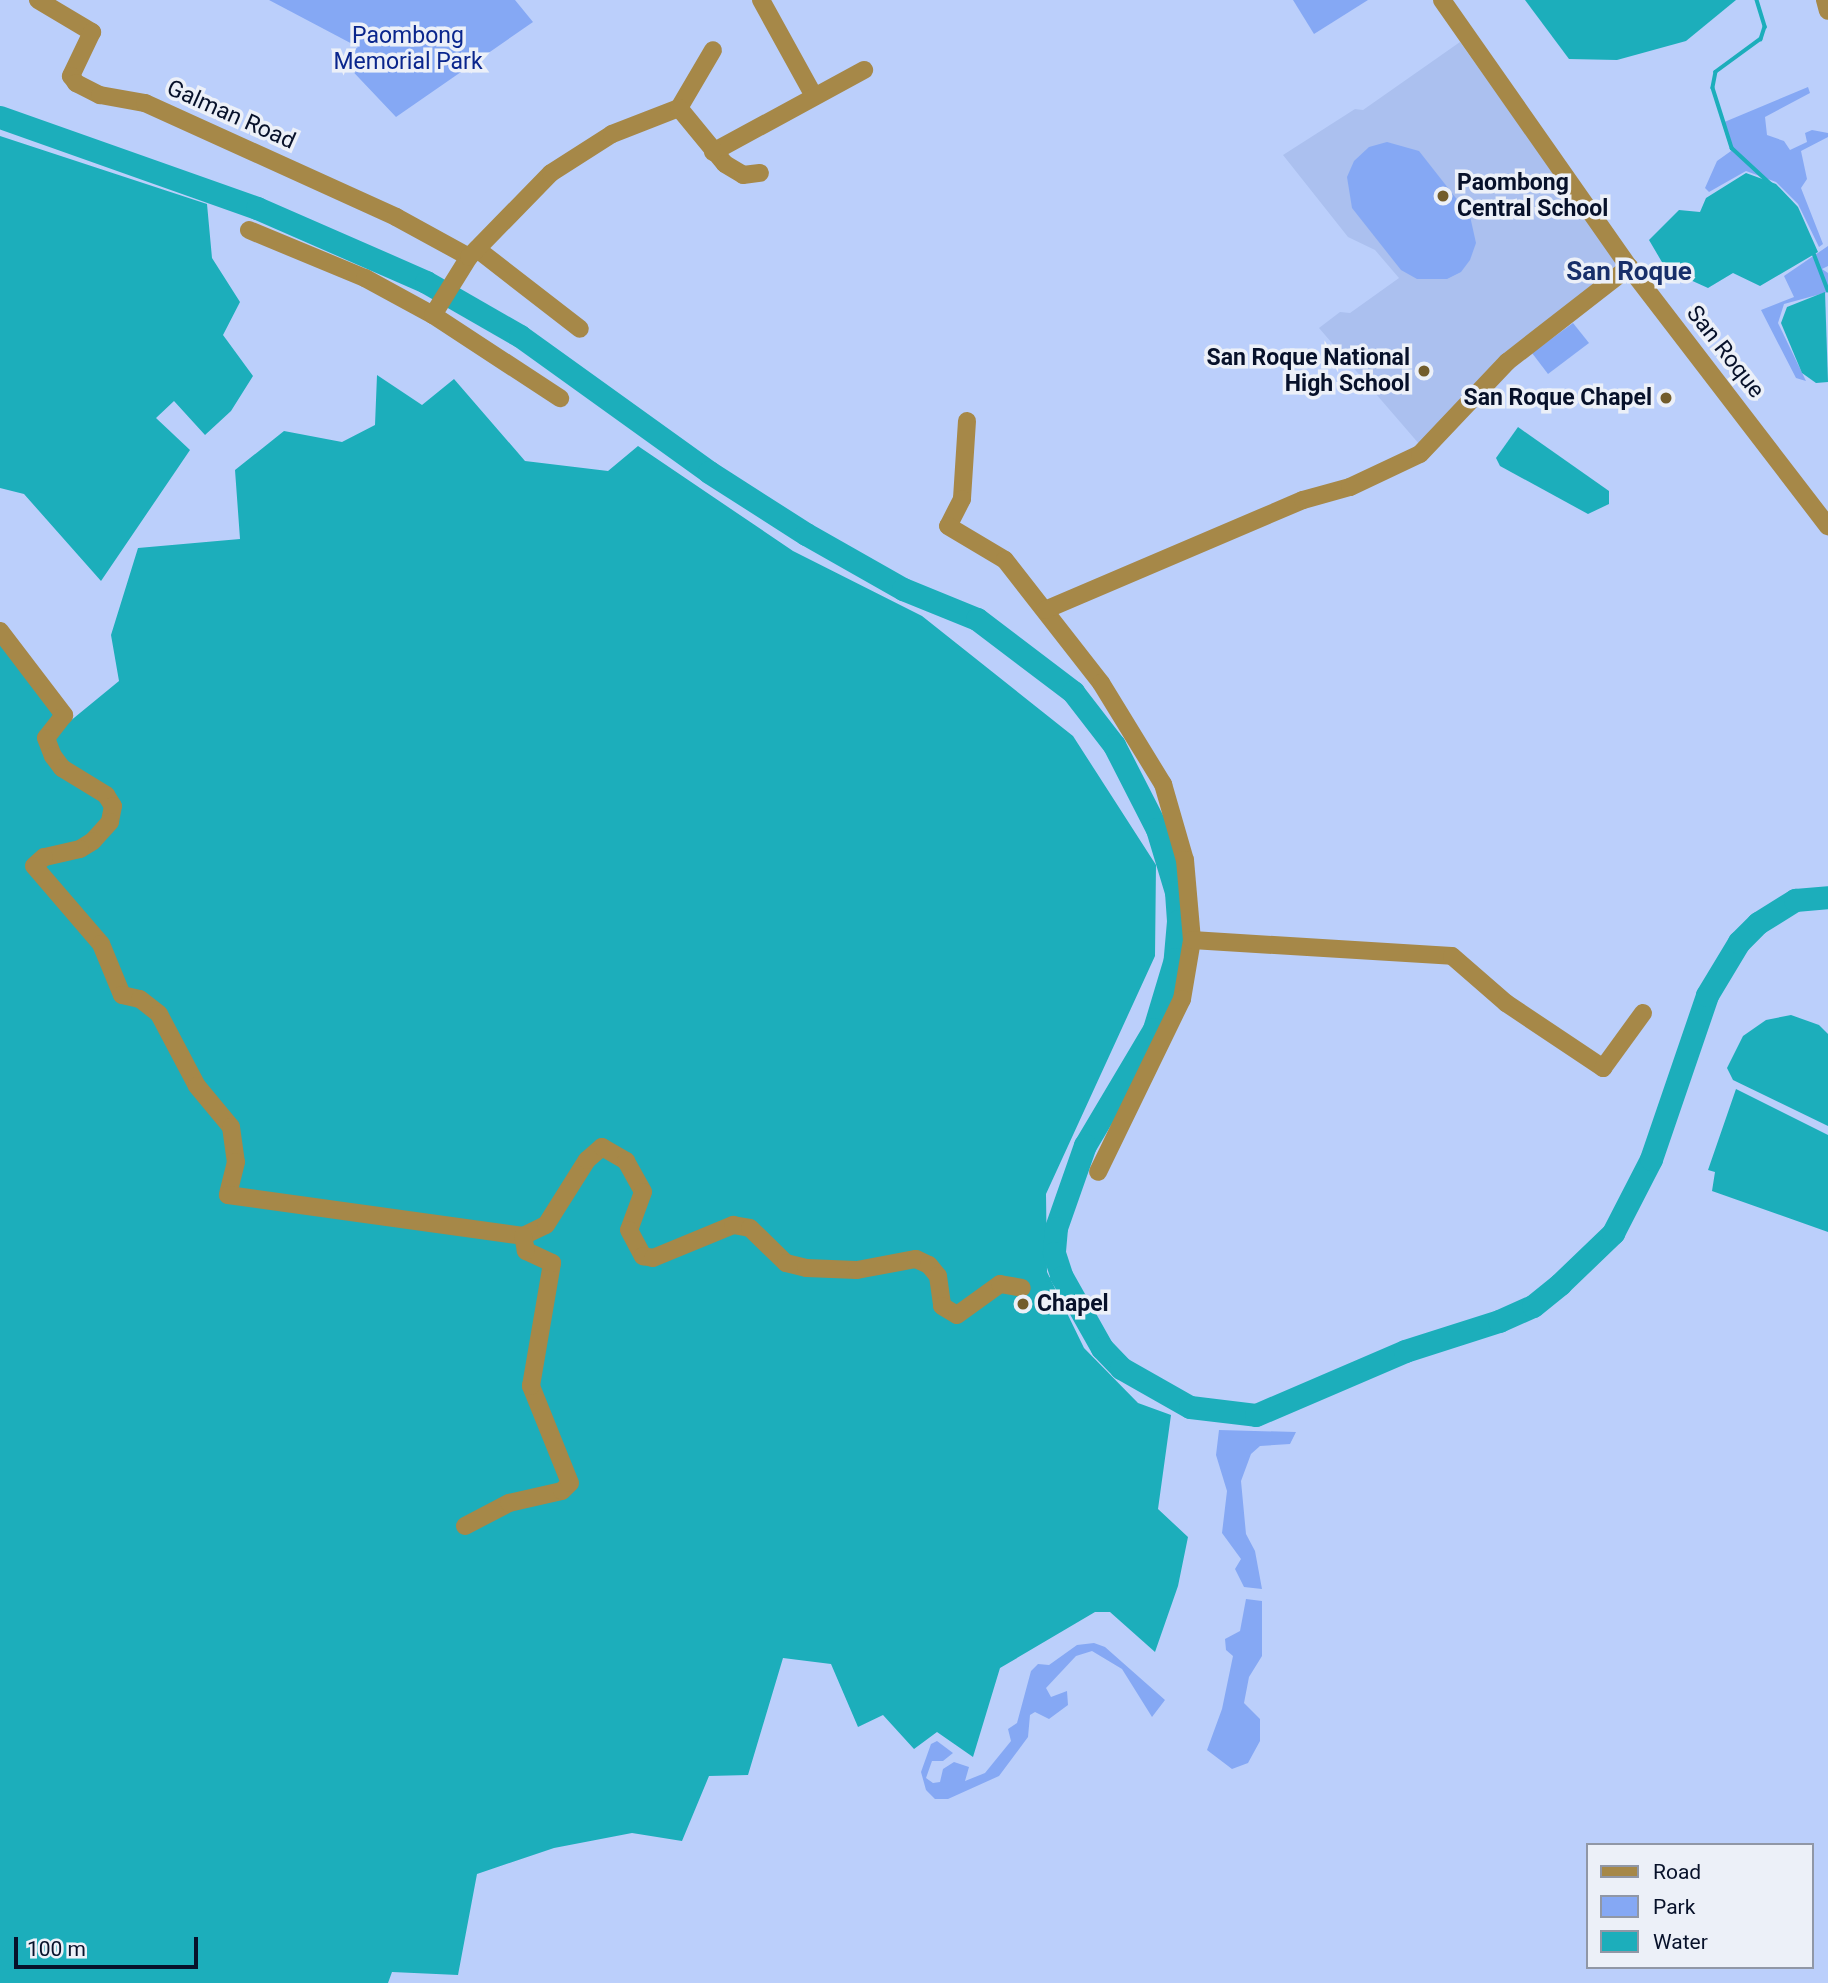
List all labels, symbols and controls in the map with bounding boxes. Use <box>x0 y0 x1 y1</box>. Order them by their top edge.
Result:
park label: Paombong Memorial Park <box>333 22 483 76</box>
street label: Galman Road <box>163 74 299 156</box>
place label: Paombong Central School <box>1457 169 1608 223</box>
marker: Paombong Central School <box>1435 188 1451 204</box>
district label: San Roque <box>1566 256 1692 288</box>
street label: San Roque <box>1680 300 1770 404</box>
place label: San Roque National High School <box>1207 344 1410 398</box>
marker: San Roque National High School <box>1416 363 1432 379</box>
place label: San Roque Chapel <box>1464 384 1652 412</box>
marker: San Roque Chapel <box>1658 390 1674 406</box>
place label: Chapel <box>1037 1290 1109 1318</box>
marker: Chapel <box>1015 1296 1031 1312</box>
legend <box>1587 1843 1814 1969</box>
text: Road <box>1653 1860 1701 1884</box>
text: Park <box>1653 1895 1695 1919</box>
scale bar <box>18 1924 201 1968</box>
text: Water <box>1653 1930 1708 1954</box>
text: 100 m <box>27 1937 86 1961</box>

